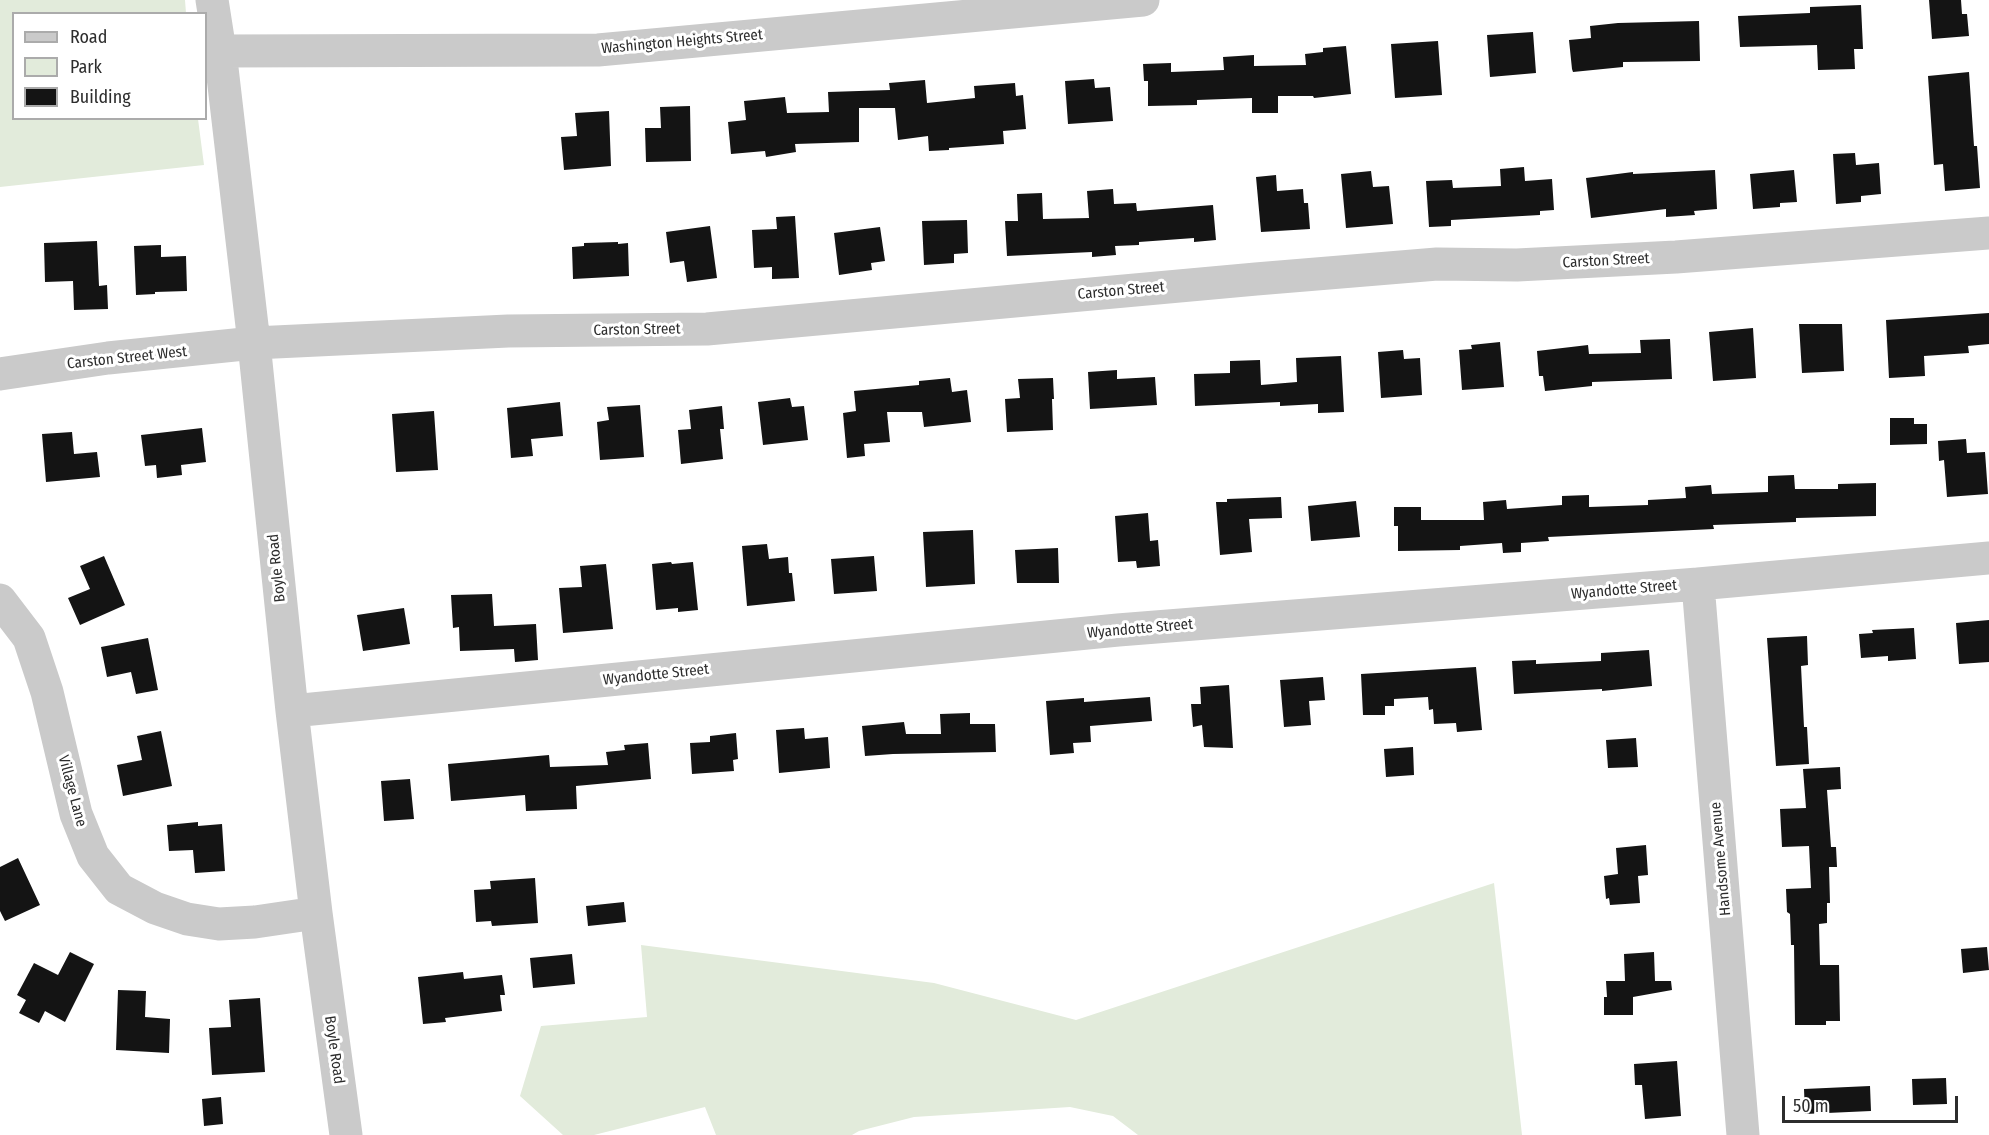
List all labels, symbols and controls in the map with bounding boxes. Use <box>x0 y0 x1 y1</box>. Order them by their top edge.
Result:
legend <box>12 12 207 120</box>
text: Road <box>70 26 107 48</box>
street label: Washington Heights Street <box>601 26 763 58</box>
text: Park <box>70 56 102 78</box>
text: Building <box>70 86 131 108</box>
street label: Carston Street <box>1562 250 1650 272</box>
street label: Carston Street <box>1077 278 1165 304</box>
street label: Carston Street <box>593 320 681 340</box>
street label: Carston Street West <box>66 343 188 373</box>
street label: Boyle Road <box>264 533 290 603</box>
street label: Wyandotte Street <box>1570 576 1678 604</box>
street label: Wyandotte Street <box>1086 615 1194 643</box>
street label: Wyandotte Street <box>602 660 710 690</box>
street label: Village Lane <box>54 753 90 829</box>
street label: Handsome Avenue <box>1707 801 1735 917</box>
street label: Boyle Road <box>320 1015 348 1085</box>
scale bar <box>1785 1084 1960 1122</box>
text: 50 m <box>1793 1095 1829 1117</box>

